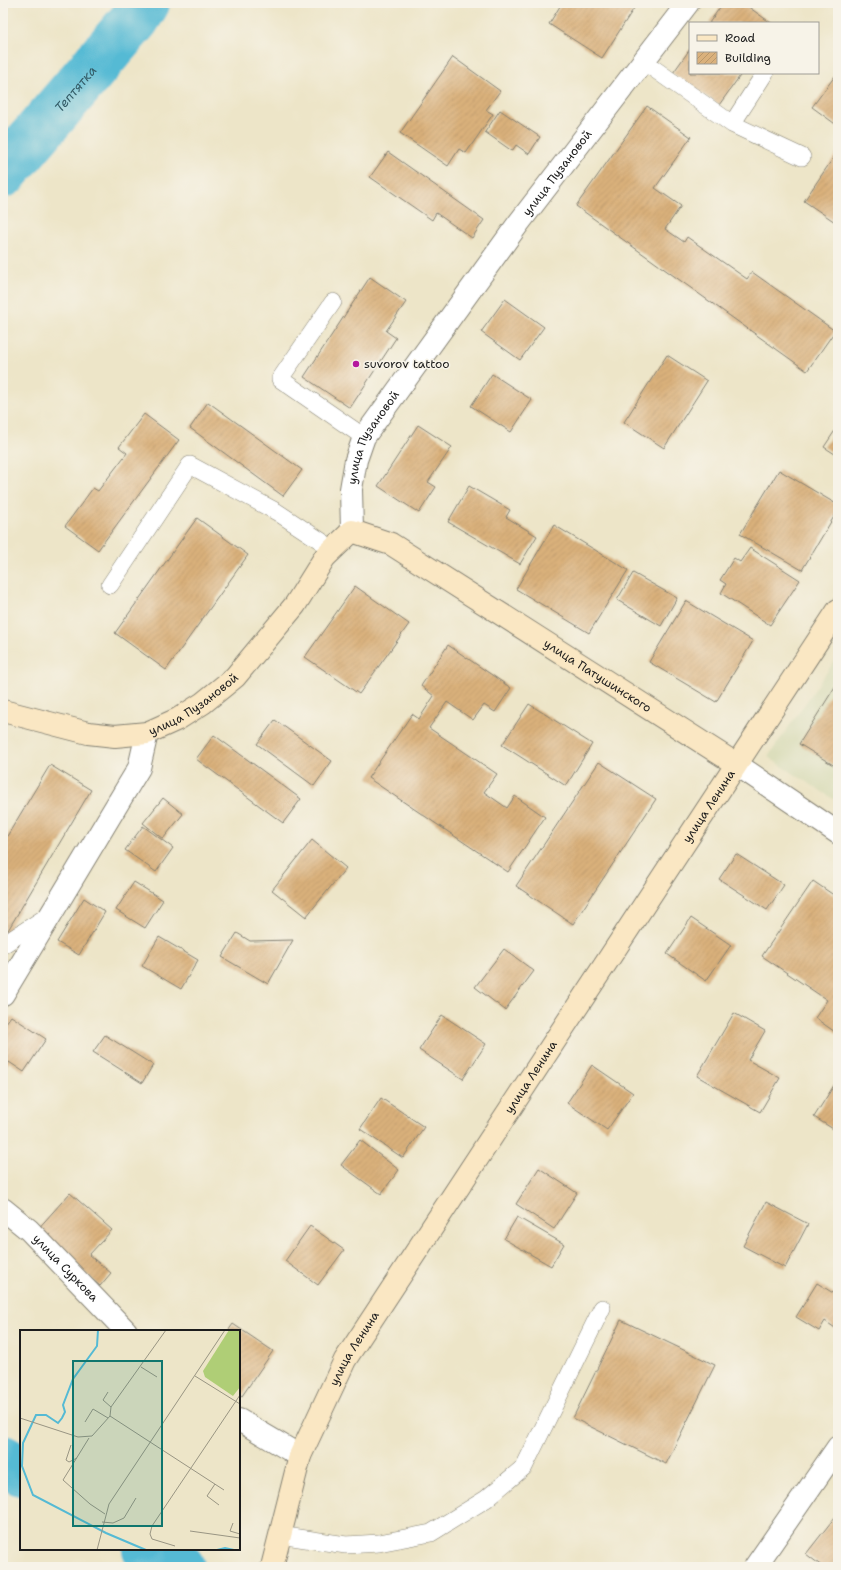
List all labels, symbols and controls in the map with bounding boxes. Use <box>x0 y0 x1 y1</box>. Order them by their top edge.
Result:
legend <box>689 22 819 74</box>
text: Road <box>725 30 756 46</box>
text: Building <box>725 50 771 66</box>
water label: Тептятка <box>51 62 100 116</box>
street label: улица Пузановой <box>519 127 595 219</box>
place label: suvorov tattoo <box>364 356 450 372</box>
marker: suvorov tattoo <box>351 359 361 369</box>
street label: улица Пузановой <box>344 387 403 486</box>
street label: улица Патушинского <box>541 635 655 716</box>
street label: улица Пузановой <box>146 669 242 739</box>
street label: улица Ленина <box>679 766 739 846</box>
street label: улица Ленина <box>501 1037 561 1117</box>
street label: улица Суркова <box>29 1231 102 1306</box>
street label: улица Ленина <box>326 1308 383 1388</box>
inset map <box>20 1330 240 1550</box>

